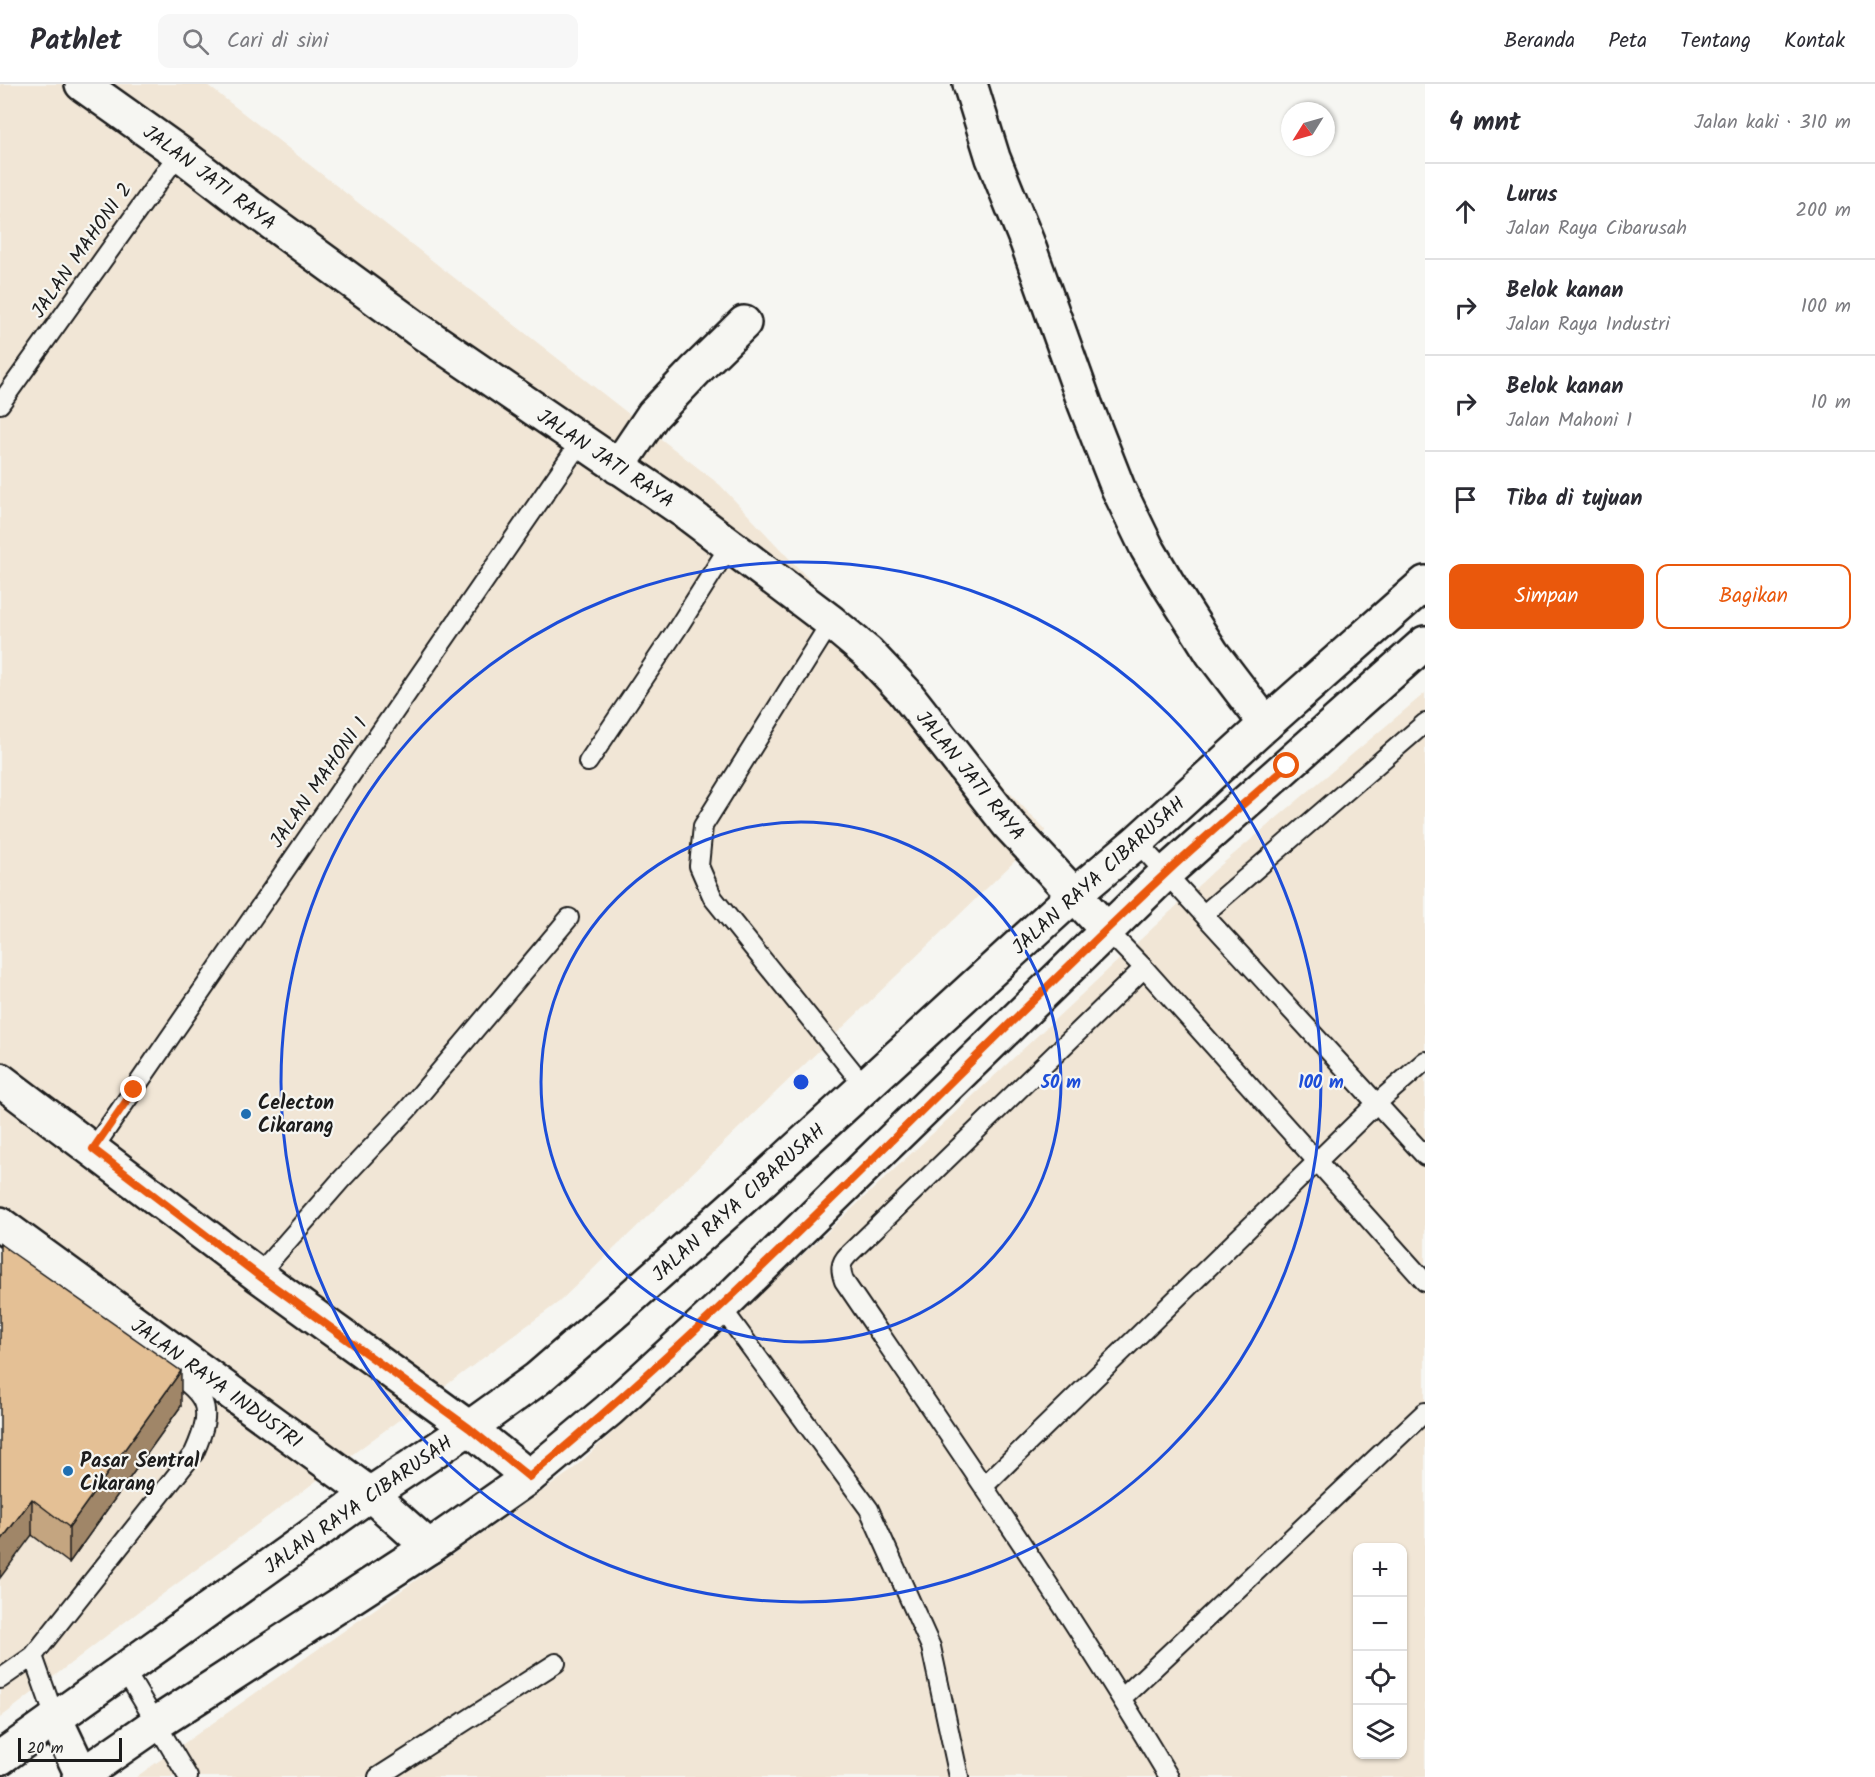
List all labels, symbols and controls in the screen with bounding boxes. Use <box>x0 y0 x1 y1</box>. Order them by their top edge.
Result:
search box <box>158 14 578 68</box>
text: Pathlet <box>30 19 122 64</box>
text: Cari di sini <box>227 24 328 59</box>
icon: search <box>179 25 212 58</box>
text: Beranda <box>1504 25 1575 58</box>
text: Peta <box>1608 25 1647 58</box>
text: Tentang <box>1680 25 1751 58</box>
text: Kontak <box>1784 25 1845 58</box>
north arrow <box>1281 102 1335 156</box>
text: 4 mnt <box>1449 102 1521 144</box>
text: Jalan kaki · 310 m <box>1694 107 1851 139</box>
street label: JALAN JATI RAYA <box>135 118 282 240</box>
street label: JALAN MAHONI 2 <box>24 177 141 326</box>
text: Lurus <box>1506 178 1558 213</box>
icon: ahead <box>1449 195 1482 228</box>
text: 200 m <box>1795 195 1851 227</box>
text: Jalan Raya Cibarusah <box>1506 213 1687 245</box>
text: Belok kanan <box>1506 274 1623 309</box>
icon: right <box>1449 291 1482 324</box>
text: 100 m <box>1801 291 1851 323</box>
text: Jalan Raya Industri <box>1506 309 1670 341</box>
text: Belok kanan <box>1506 370 1623 405</box>
icon: right <box>1449 387 1482 420</box>
text: 10 m <box>1811 387 1851 419</box>
street label: JALAN JATI RAYA <box>530 402 680 518</box>
text: Jalan Mahoni 1 <box>1506 405 1632 437</box>
text: Tiba di tujuan <box>1506 482 1642 517</box>
icon: arrive <box>1449 483 1482 516</box>
button: Simpan <box>1449 564 1644 629</box>
button: Bagikan <box>1656 564 1851 629</box>
street label: JALAN JATI RAYA <box>907 704 1032 849</box>
street label: JALAN MAHONI 1 <box>262 711 377 855</box>
route start <box>1273 752 1299 778</box>
street label: JALAN RAYA CIBARUSAH <box>1005 789 1193 964</box>
text: 50 m <box>1040 1069 1081 1098</box>
text: 100 m <box>1298 1069 1344 1098</box>
centre of rings <box>791 1072 811 1092</box>
route end <box>120 1076 146 1102</box>
place label: Celecton Cikarang <box>258 1088 334 1143</box>
marker: Celecton Cikarang <box>239 1107 253 1121</box>
street label: JALAN RAYA CIBARUSAH <box>645 1116 833 1291</box>
street label: JALAN RAYA INDUSTRI <box>123 1311 308 1458</box>
street label: JALAN RAYA CIBARUSAH <box>258 1428 460 1583</box>
place label: Pasar Sentral Cikarang <box>80 1446 200 1501</box>
marker: Pasar Sentral Cikarang <box>61 1464 75 1478</box>
map controls <box>1353 1543 1407 1759</box>
button: + <box>1353 1543 1407 1597</box>
button: − <box>1353 1597 1407 1651</box>
button: locate <box>1353 1651 1407 1705</box>
button: layers <box>1353 1705 1407 1759</box>
scale bar <box>18 1735 122 1762</box>
text: 20 m <box>27 1736 63 1761</box>

